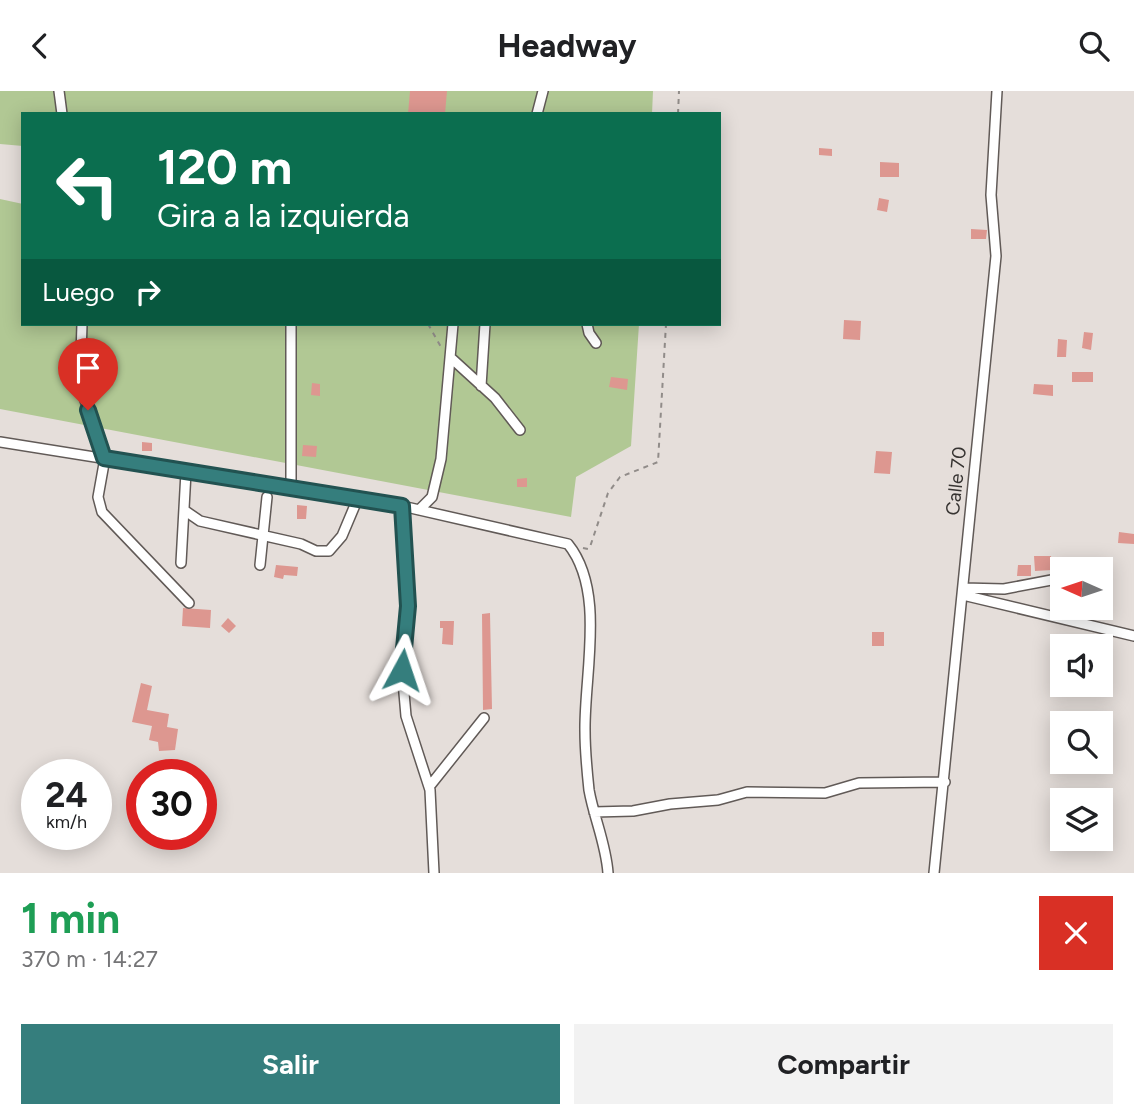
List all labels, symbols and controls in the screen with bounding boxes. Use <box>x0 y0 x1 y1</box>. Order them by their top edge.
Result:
icon: back <box>21 27 59 65</box>
text: Headway <box>497 27 637 65</box>
icon: search <box>1075 27 1113 65</box>
text: 120 m <box>157 137 292 196</box>
icon: left <box>42 140 133 231</box>
text: Gira a la izquierda <box>157 197 410 235</box>
icon: right <box>129 273 167 311</box>
text: Luego <box>42 276 115 308</box>
pin <box>58 338 118 410</box>
icon: arrive <box>69 349 107 387</box>
street label: Calle 70 <box>941 445 971 517</box>
north arrow <box>1050 557 1113 619</box>
map controls <box>1050 557 1113 851</box>
position arrow <box>365 633 439 707</box>
button: sound <box>1050 634 1113 697</box>
button: search <box>1050 711 1113 774</box>
speed limit sign: 30 <box>126 759 217 850</box>
text: 24 <box>45 774 88 816</box>
button: layers <box>1050 788 1113 851</box>
text: km/h <box>46 811 87 833</box>
text: 1 min <box>21 893 120 944</box>
button: close <box>1039 896 1113 970</box>
text: 370 m · 14:27 <box>21 945 158 973</box>
button: Salir <box>21 1024 560 1104</box>
button: Compartir <box>574 1024 1113 1104</box>

